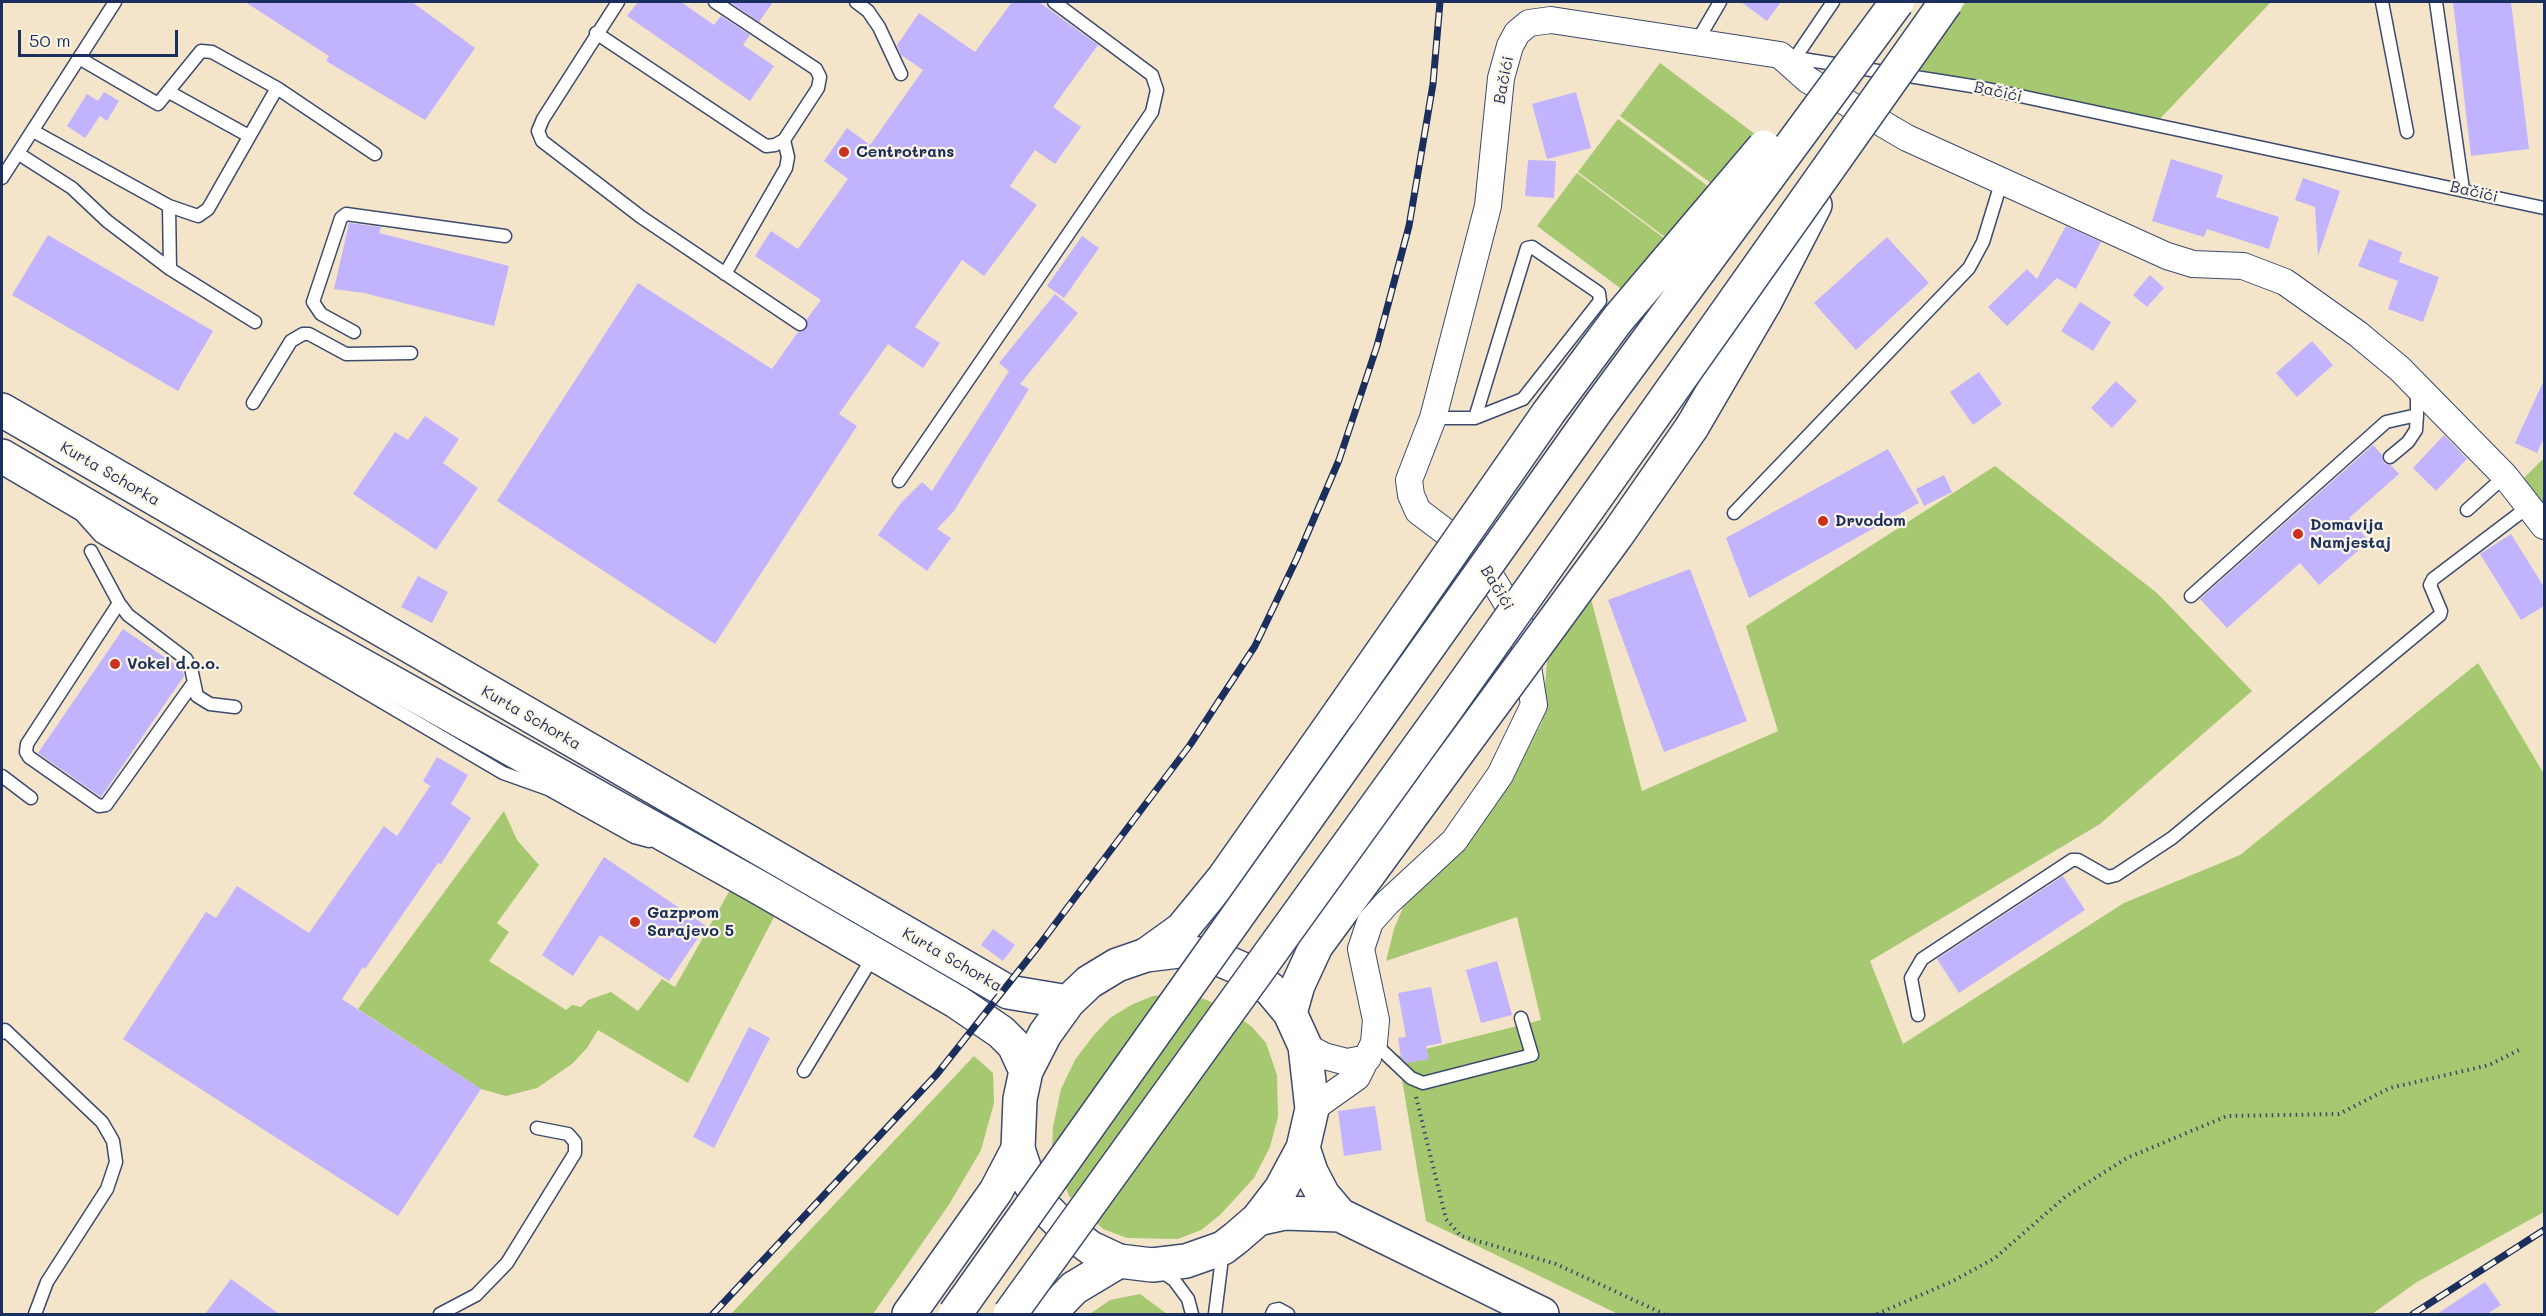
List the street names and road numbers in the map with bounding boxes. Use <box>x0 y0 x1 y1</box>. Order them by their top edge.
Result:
street label: Bačići <box>1490 54 1518 106</box>
street label: Bačići <box>1972 78 2024 106</box>
street label: Bačići <box>2448 177 2500 207</box>
street label: Kurta Schorka <box>57 438 163 510</box>
street label: Bačići <box>1476 562 1518 614</box>
street label: Kurta Schorka <box>478 682 584 754</box>
street label: Kurta Schorka <box>899 924 1005 996</box>

